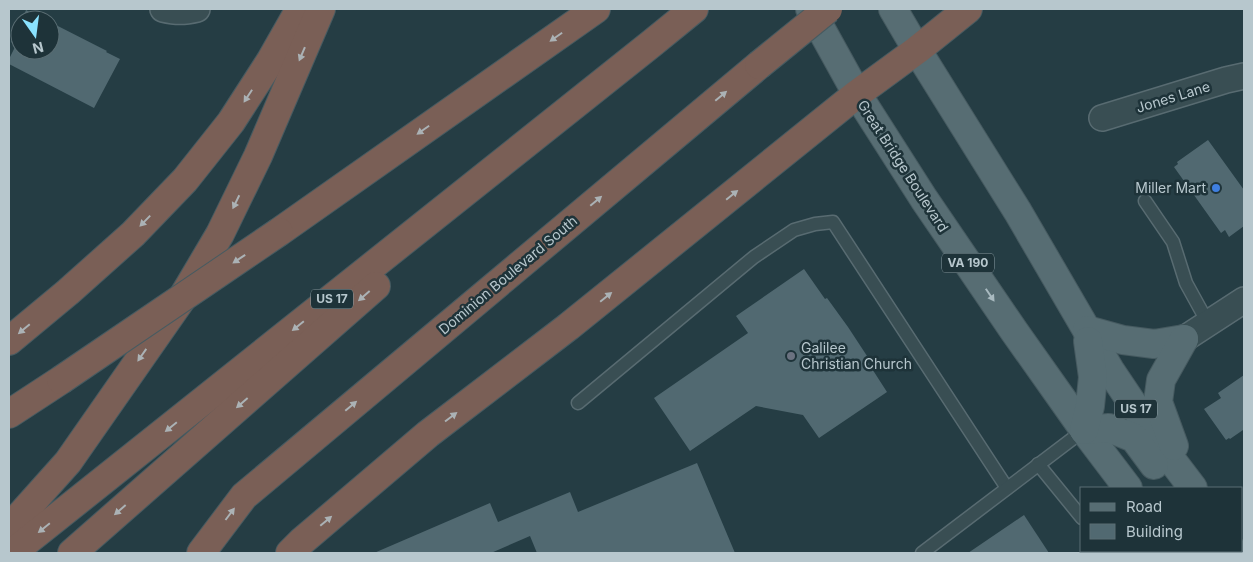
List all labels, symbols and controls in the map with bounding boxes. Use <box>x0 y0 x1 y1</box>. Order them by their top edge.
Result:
north arrow <box>10 10 60 60</box>
one-way arrow <box>549 32 563 42</box>
text: N <box>31 39 45 58</box>
one-way arrow <box>297 47 305 61</box>
street label: Jones Lane <box>1134 77 1212 116</box>
one-way arrow <box>243 89 253 102</box>
one-way arrow <box>714 91 727 102</box>
street label: Great Bridge Boulevard <box>854 97 952 235</box>
one-way arrow <box>417 125 430 135</box>
place label: Miller Mart <box>1135 179 1206 196</box>
marker: Miller Mart <box>1210 182 1222 194</box>
one-way arrow <box>725 189 738 200</box>
one-way arrow <box>231 195 239 209</box>
one-way arrow <box>590 195 603 206</box>
street label: Dominion Boulevard South <box>435 212 580 337</box>
one-way arrow <box>139 215 151 227</box>
one-way arrow <box>232 254 246 264</box>
road number: VA 190 <box>942 254 994 272</box>
one-way arrow <box>985 289 995 302</box>
road number: US 17 <box>311 290 353 308</box>
one-way arrow <box>359 290 371 302</box>
one-way arrow <box>599 291 612 302</box>
one-way arrow <box>292 320 305 331</box>
one-way arrow <box>17 323 30 334</box>
place label: Galilee Christian Church <box>801 339 912 372</box>
one-way arrow <box>137 348 147 362</box>
marker: Galilee Christian Church <box>785 350 797 362</box>
one-way arrow <box>237 397 249 409</box>
road number: US 17 <box>1115 399 1157 418</box>
one-way arrow <box>345 401 358 412</box>
one-way arrow <box>444 411 457 422</box>
one-way arrow <box>165 421 178 432</box>
legend <box>1080 487 1243 552</box>
text: Road <box>1126 497 1162 516</box>
one-way arrow <box>114 505 127 516</box>
one-way arrow <box>225 508 236 521</box>
one-way arrow <box>319 515 332 526</box>
text: Building <box>1126 522 1183 541</box>
one-way arrow <box>38 523 51 534</box>

